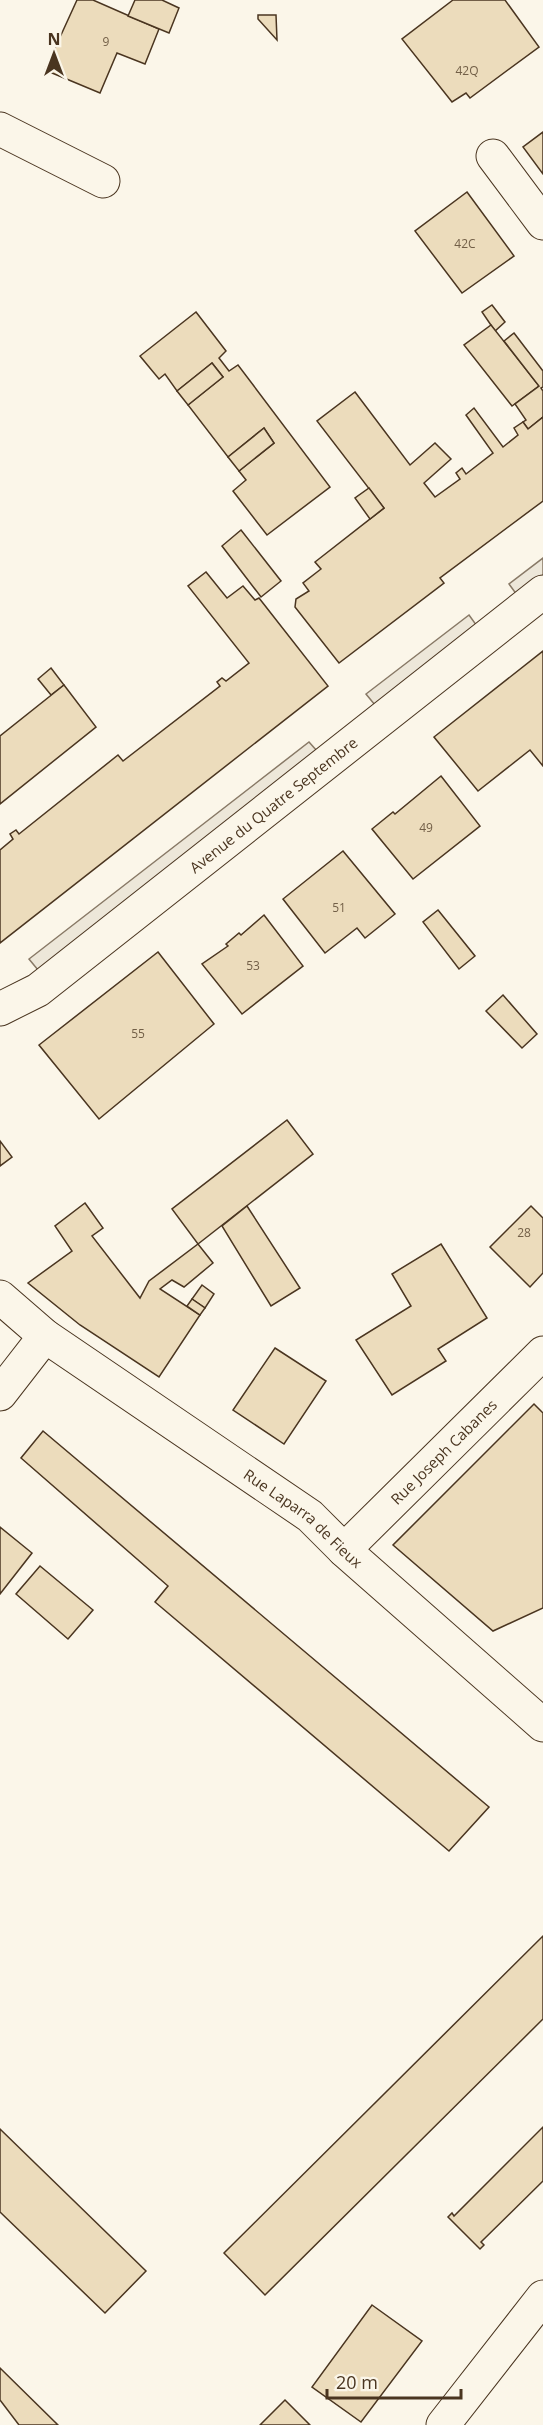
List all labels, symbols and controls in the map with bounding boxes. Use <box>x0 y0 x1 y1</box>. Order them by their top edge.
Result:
north arrow <box>24 24 84 84</box>
text: N <box>47 28 61 50</box>
house number: 9 <box>103 33 110 50</box>
house number: 42Q <box>455 62 479 79</box>
house number: 42C <box>454 235 476 252</box>
street label: Avenue du Quatre Septembre <box>185 732 361 877</box>
house number: 49 <box>419 819 433 836</box>
house number: 51 <box>332 899 346 916</box>
house number: 53 <box>246 957 260 974</box>
house number: 55 <box>131 1025 145 1042</box>
house number: 28 <box>517 1224 531 1241</box>
street label: Rue Joseph Cabanes <box>386 1394 501 1509</box>
street label: Rue Laparra de Fieux <box>240 1464 367 1572</box>
scale bar <box>327 2362 460 2400</box>
text: 20 m <box>336 2370 378 2394</box>

